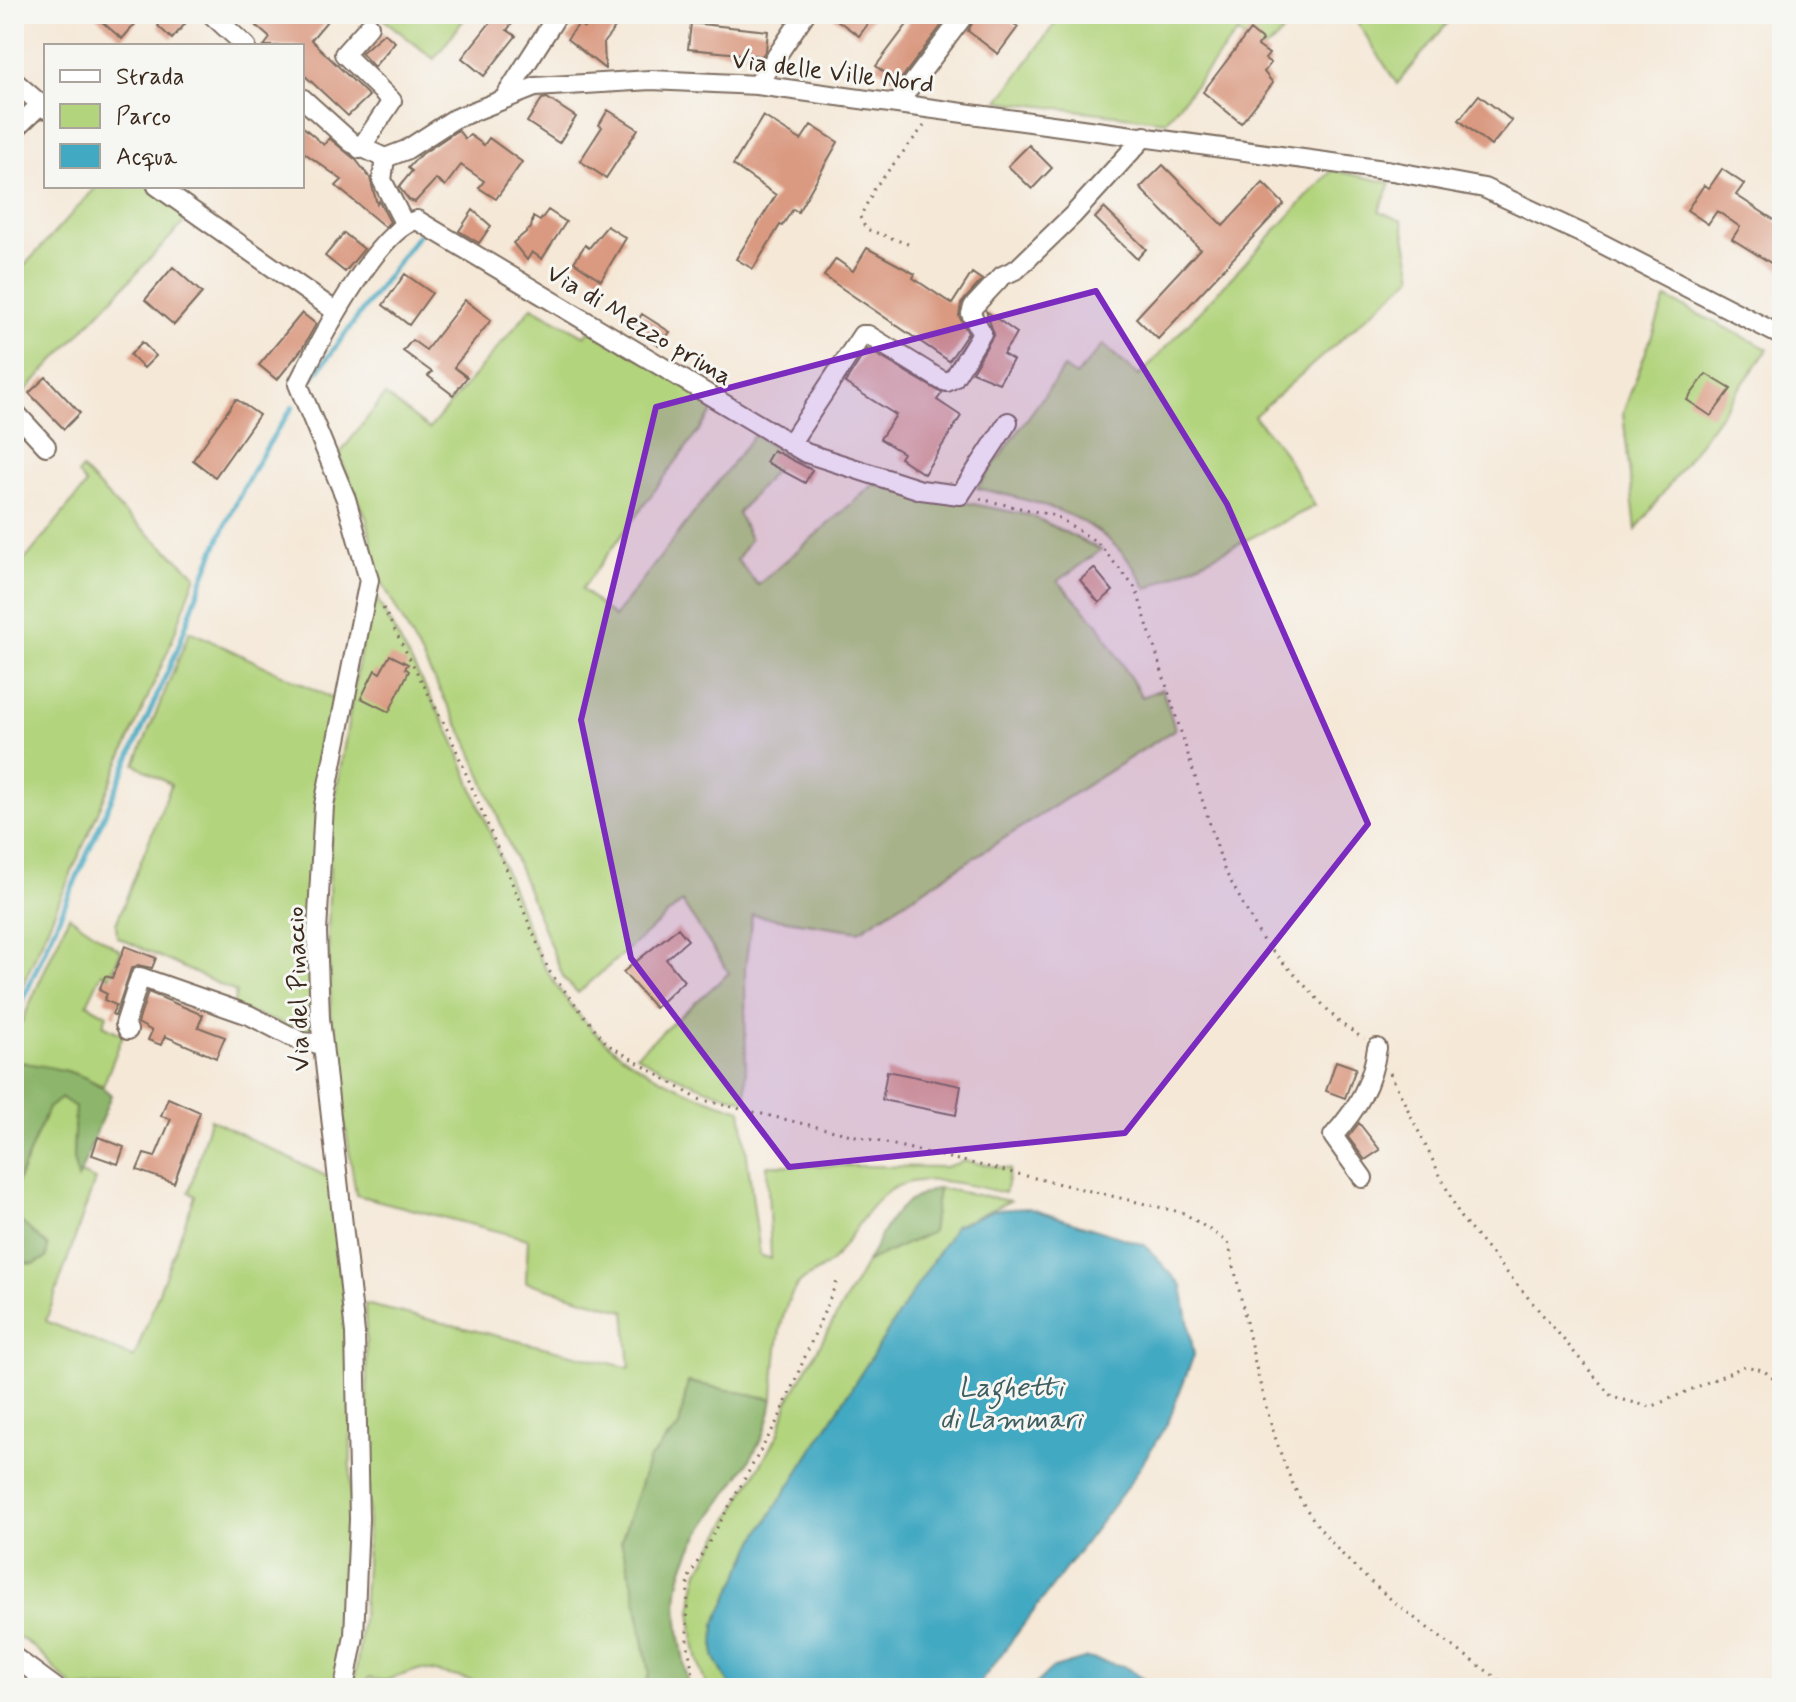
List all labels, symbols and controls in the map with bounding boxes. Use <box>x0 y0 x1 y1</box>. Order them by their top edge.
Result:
legend <box>44 44 304 188</box>
street label: Via delle Ville Nord <box>730 44 936 102</box>
text: Strada <box>116 62 185 93</box>
text: Parco <box>116 102 171 133</box>
text: Acqua <box>116 142 178 173</box>
street label: Via di Mezzo prima <box>540 257 738 395</box>
street label: Via del Pinaccio <box>279 906 319 1072</box>
water label: Laghetti di Lammari <box>940 1370 1085 1439</box>

